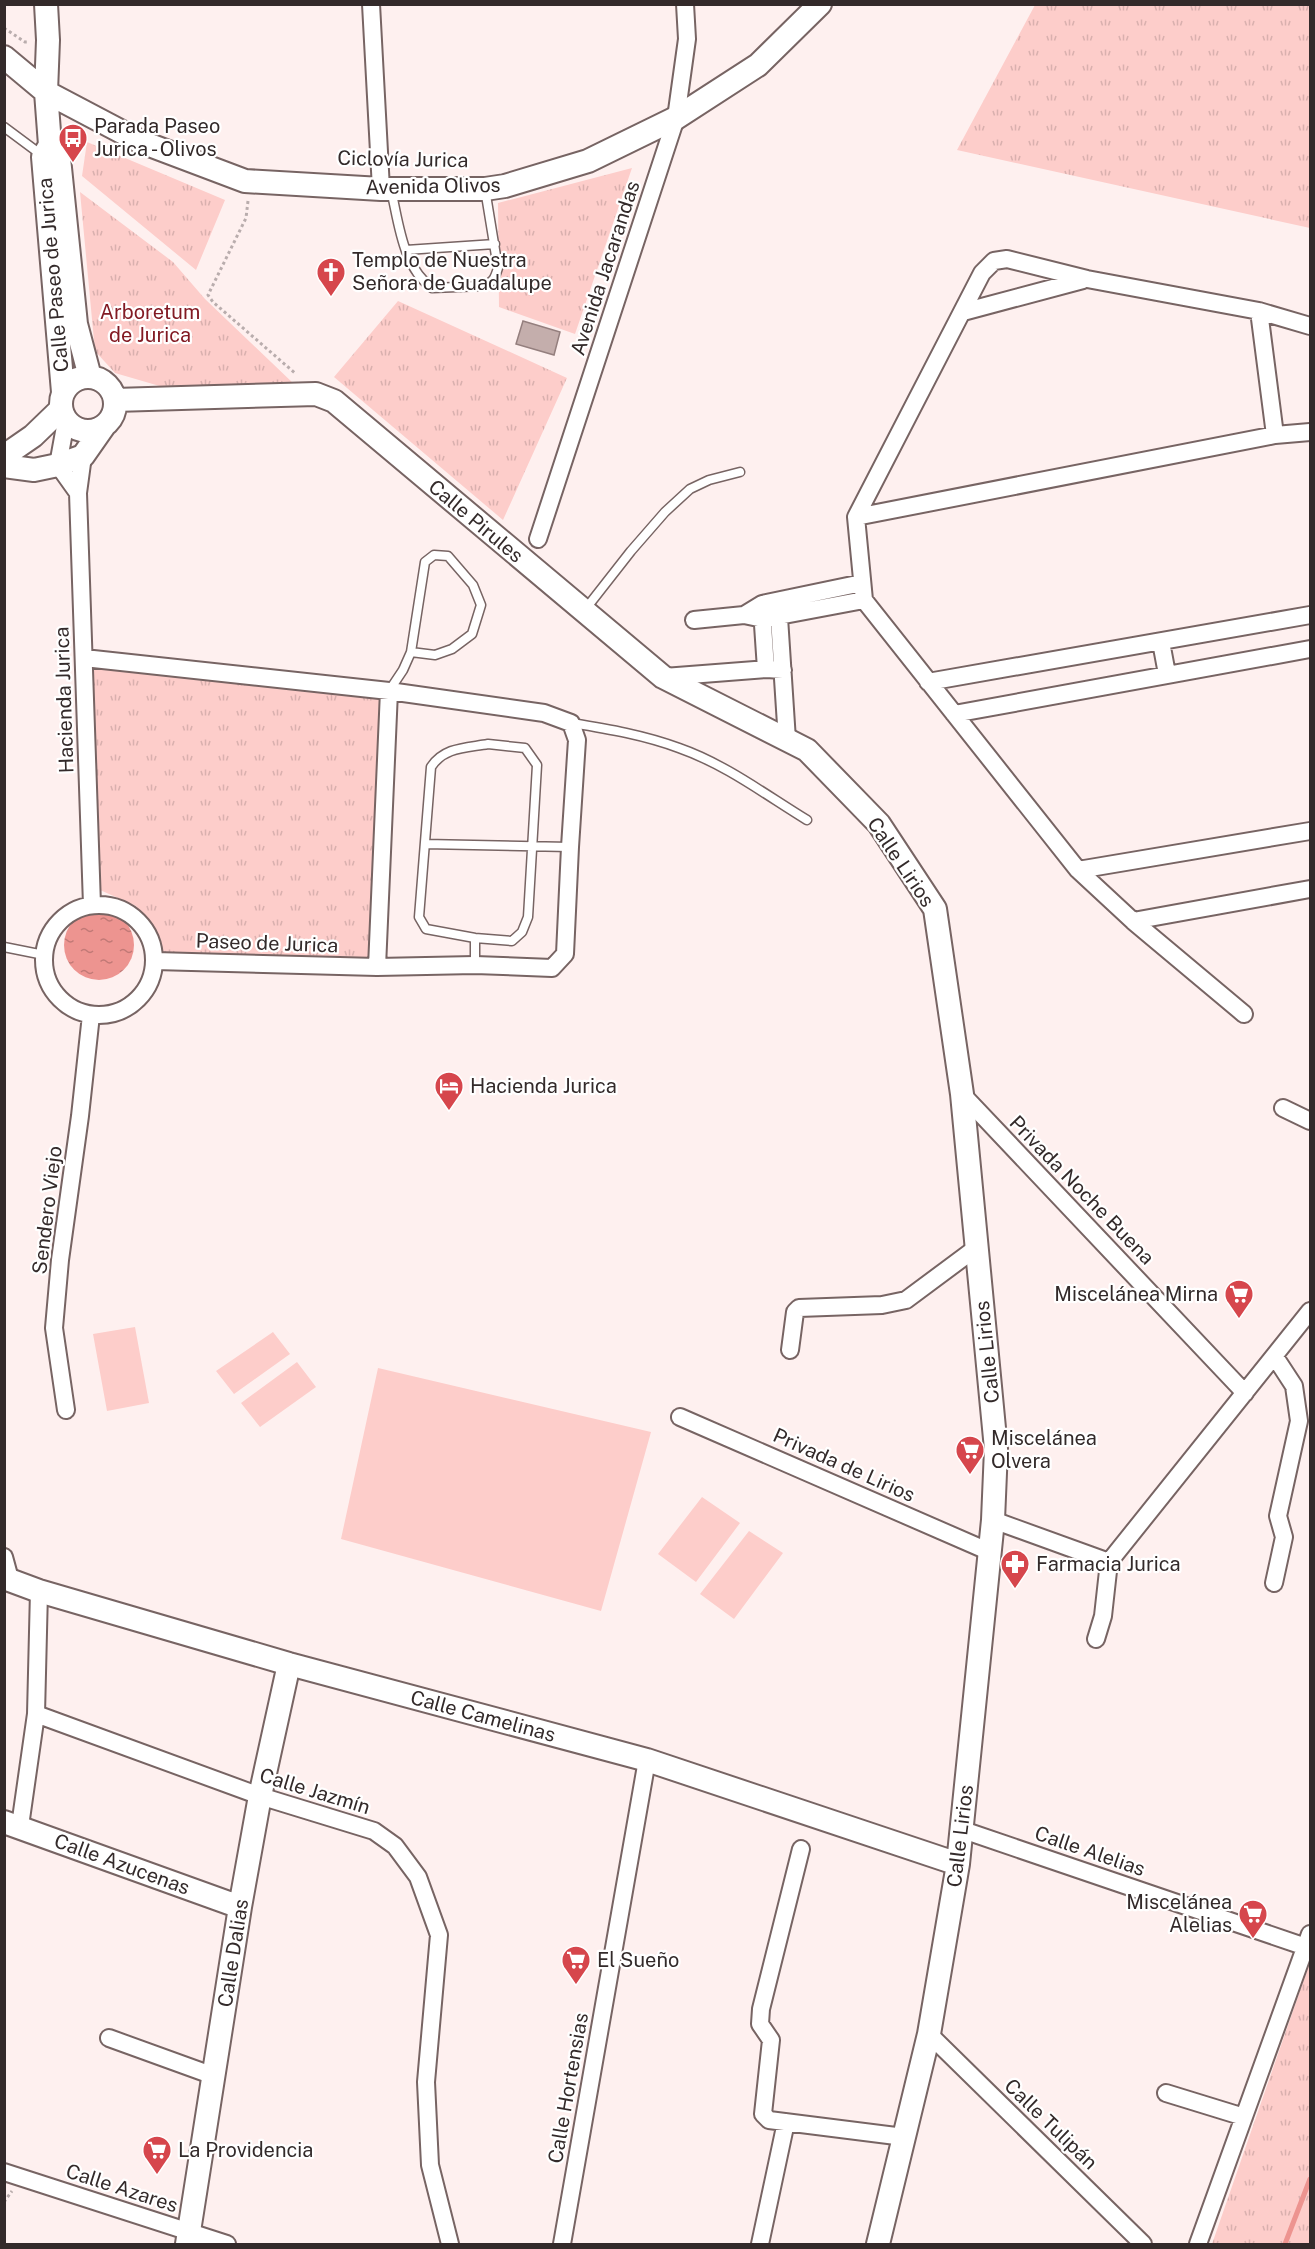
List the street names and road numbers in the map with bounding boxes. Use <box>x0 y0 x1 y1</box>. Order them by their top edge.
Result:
street label: Ciclovía Jurica <box>337 146 469 172</box>
street label: Avenida Olivos <box>365 173 501 199</box>
street label: Calle Paseo de Jurica <box>33 177 73 373</box>
street label: Avenida Jacarandas <box>565 178 645 358</box>
street label: Calle Pirules <box>424 474 528 568</box>
street label: Hacienda Jurica <box>49 626 79 774</box>
street label: Calle Lirios <box>862 813 940 911</box>
street label: Paseo de Jurica <box>195 929 339 957</box>
street label: Privada Noche Buena <box>1005 1111 1159 1269</box>
street label: Sendero Viejo <box>27 1144 67 1276</box>
street label: Calle Lirios <box>970 1300 1004 1404</box>
street label: Privada de Lirios <box>769 1423 919 1507</box>
street label: Calle Camelinas <box>408 1685 558 1747</box>
street label: Calle Jazmín <box>257 1763 373 1819</box>
street label: Calle Lirios <box>942 1783 978 1889</box>
street label: Calle Alelias <box>1032 1821 1148 1881</box>
street label: Calle Azucenas <box>51 1828 193 1900</box>
street label: Calle Dalias <box>213 1897 253 2009</box>
street label: Calle Hortensias <box>543 2011 593 2165</box>
street label: Calle Tulipán <box>1000 2074 1102 2174</box>
street label: Calle Azares <box>63 2159 181 2217</box>

